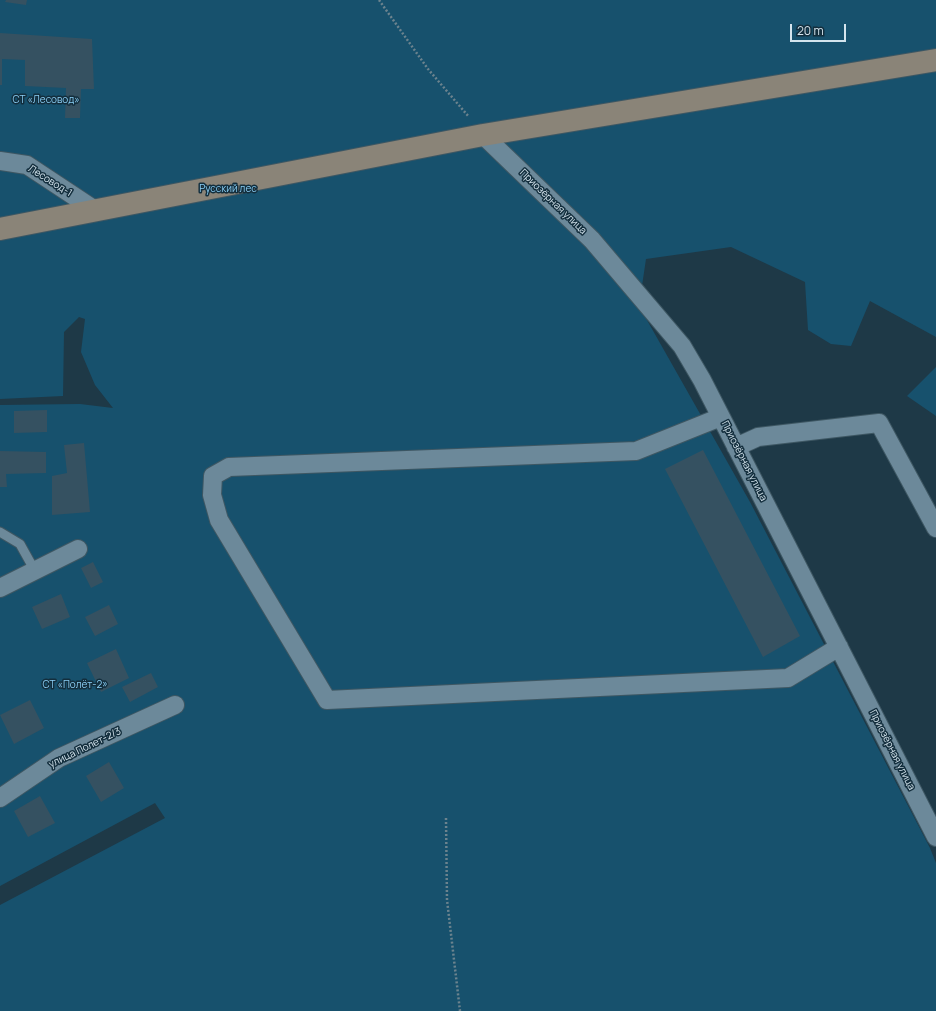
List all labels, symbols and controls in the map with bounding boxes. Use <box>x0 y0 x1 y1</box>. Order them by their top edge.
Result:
scale bar <box>792 16 848 42</box>
text: 20 m <box>797 22 824 39</box>
park label: СТ «Лесовод» <box>12 94 80 106</box>
street label: Лесовод-1 <box>26 163 74 199</box>
street label: Приозёрная улица <box>517 167 589 237</box>
park label: Русский лес <box>199 183 257 195</box>
street label: Приозёрная улица <box>719 419 769 503</box>
park label: СТ «Полёт-2» <box>42 679 108 691</box>
street label: Приозёрная улица <box>867 708 917 792</box>
street label: улица Полет-2/3 <box>47 725 123 771</box>

